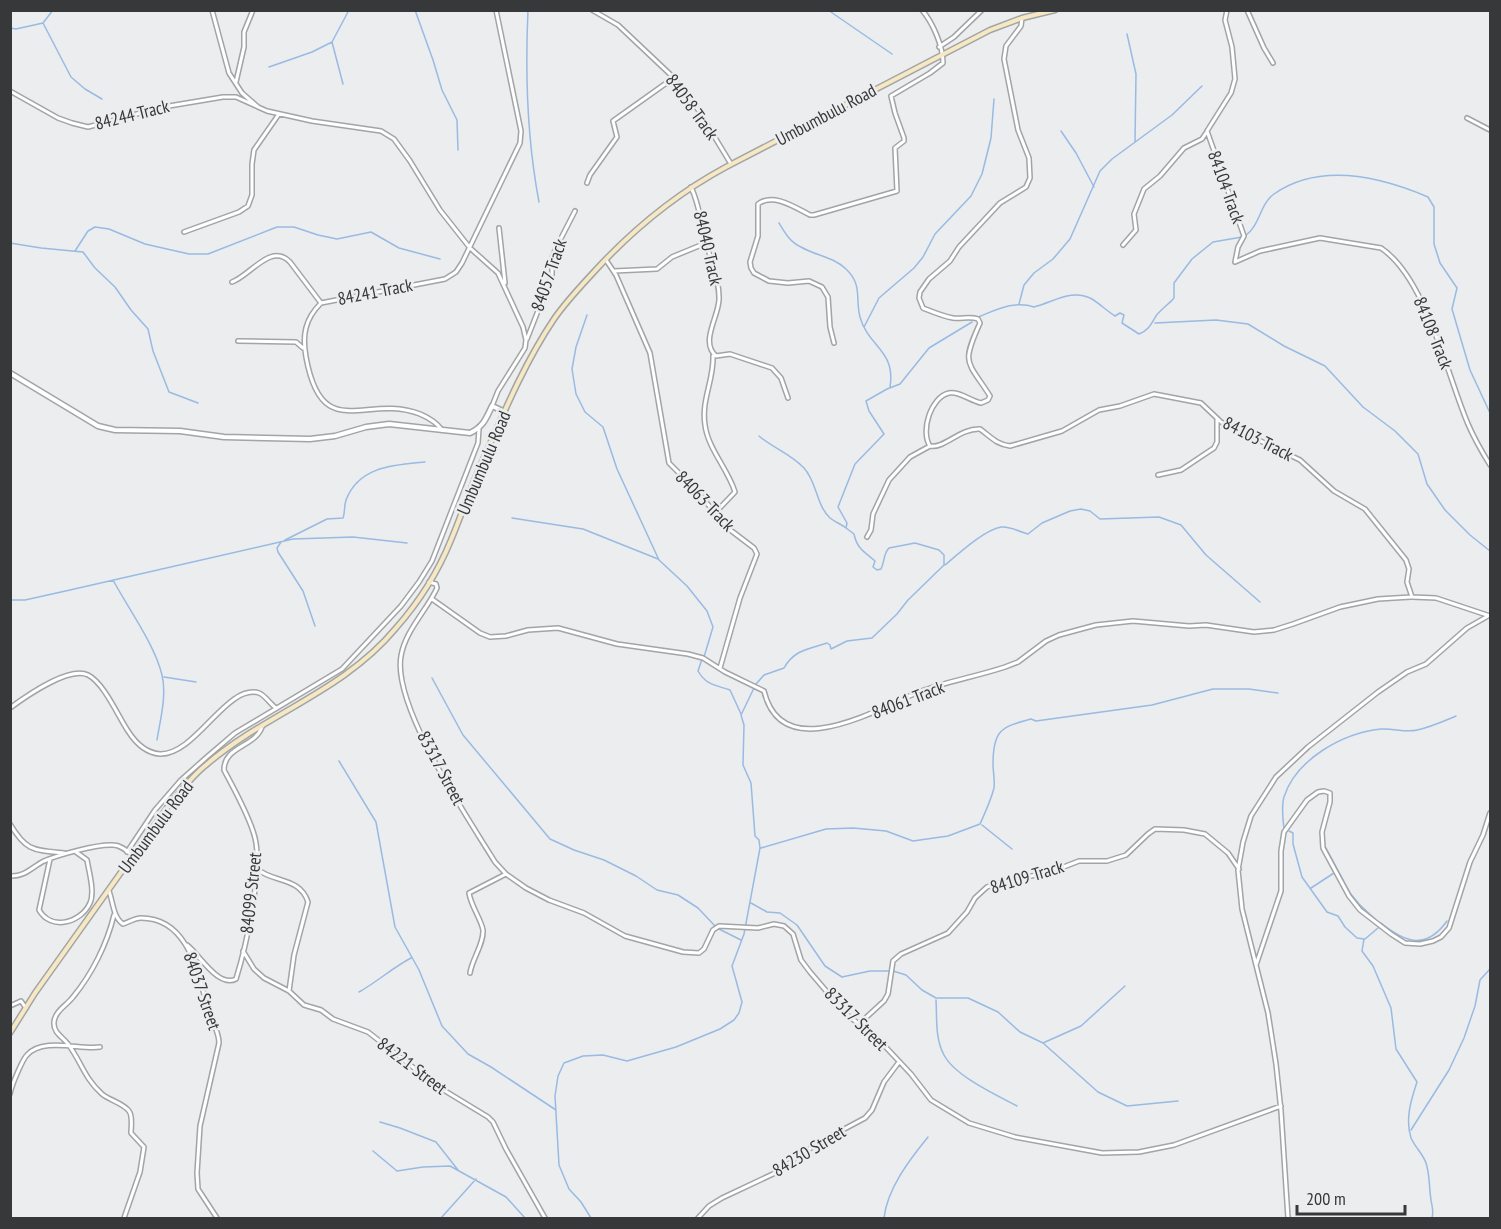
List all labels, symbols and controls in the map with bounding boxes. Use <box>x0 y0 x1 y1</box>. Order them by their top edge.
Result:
street label: 84058 Track <box>661 69 724 144</box>
street label: Umbumbulu Road <box>772 78 880 151</box>
street label: 84244 Track <box>92 94 171 135</box>
street label: 84104 Track <box>1203 147 1250 226</box>
street label: 84040 Track <box>689 208 728 287</box>
street label: 84057 Track <box>525 236 572 314</box>
street label: 84241 Track <box>335 273 414 310</box>
street label: 84108 Track <box>1409 293 1458 372</box>
street label: Umbumbulu Road <box>451 407 516 518</box>
street label: 84103 Track <box>1219 411 1297 466</box>
street label: 84063 Track <box>671 465 740 536</box>
street label: 84061 Track <box>868 675 947 724</box>
street label: 83317 Street <box>412 727 471 809</box>
street label: Umbumbulu Road <box>113 776 198 878</box>
street label: 84099 Street <box>235 851 266 935</box>
street label: 84109 Track <box>987 854 1067 899</box>
street label: 84037 Street <box>178 949 227 1033</box>
street label: 83317 Street <box>820 982 893 1055</box>
street label: 84221 Street <box>373 1032 452 1099</box>
street label: 84230 Street <box>768 1120 850 1181</box>
scale bar <box>1297 1178 1405 1216</box>
text: 200 m <box>1306 1187 1346 1210</box>

